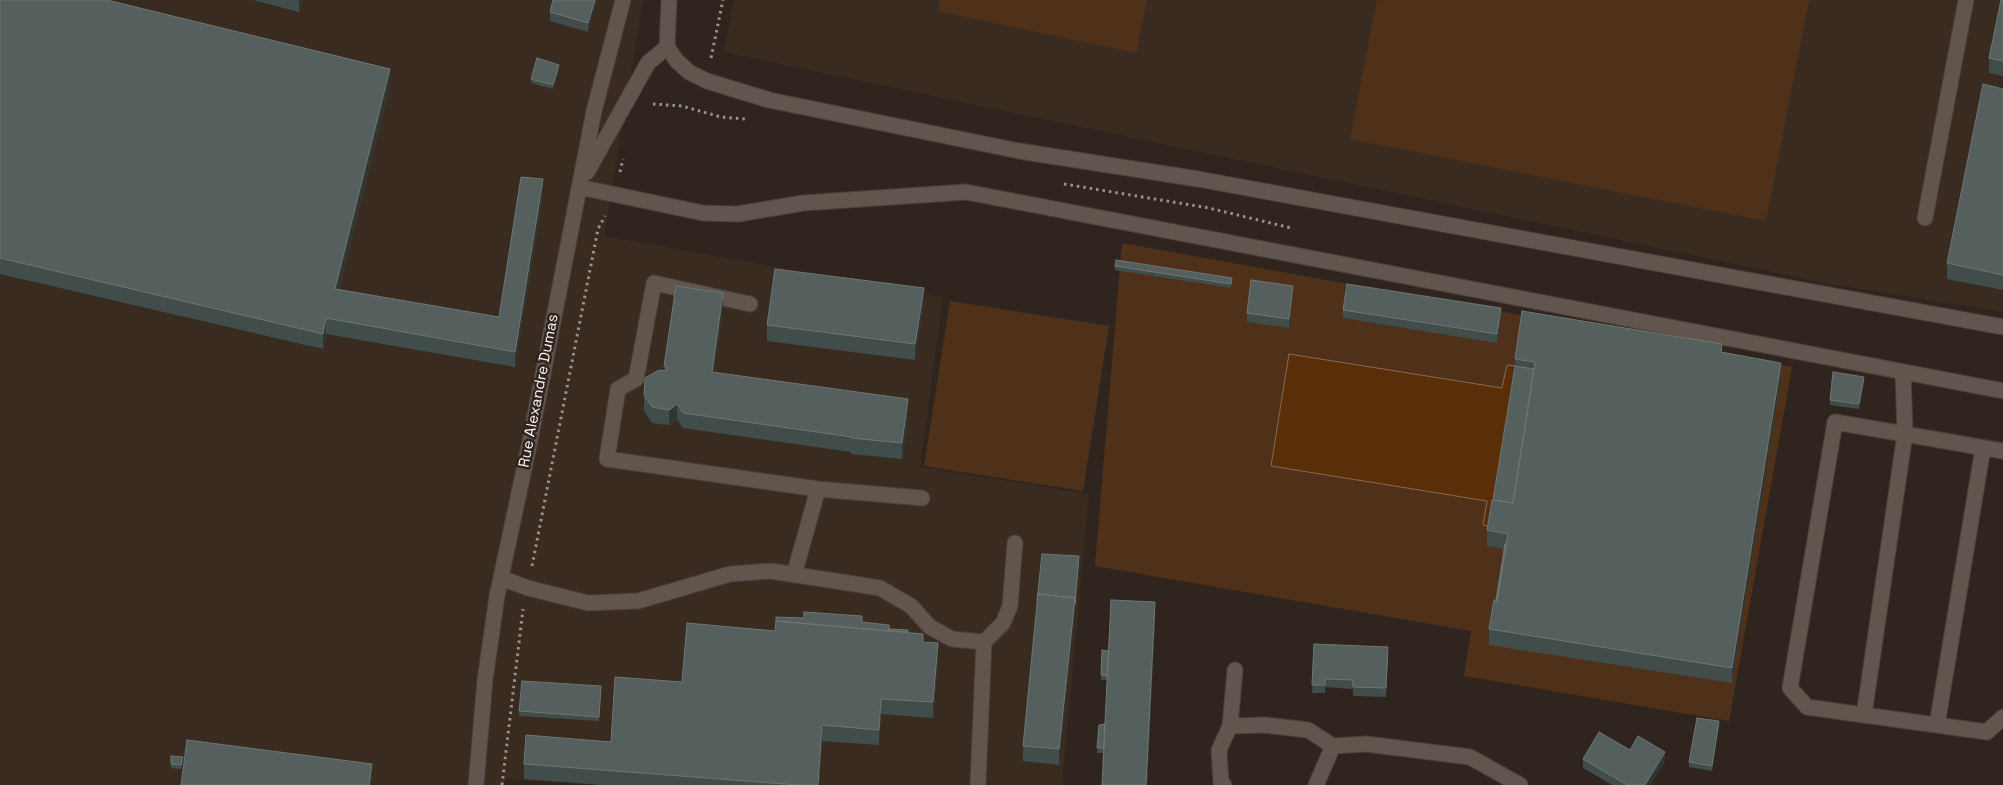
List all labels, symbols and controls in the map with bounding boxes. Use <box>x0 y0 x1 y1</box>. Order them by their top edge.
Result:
street label: Rue Alexandre Dumas <box>515 313 563 469</box>

